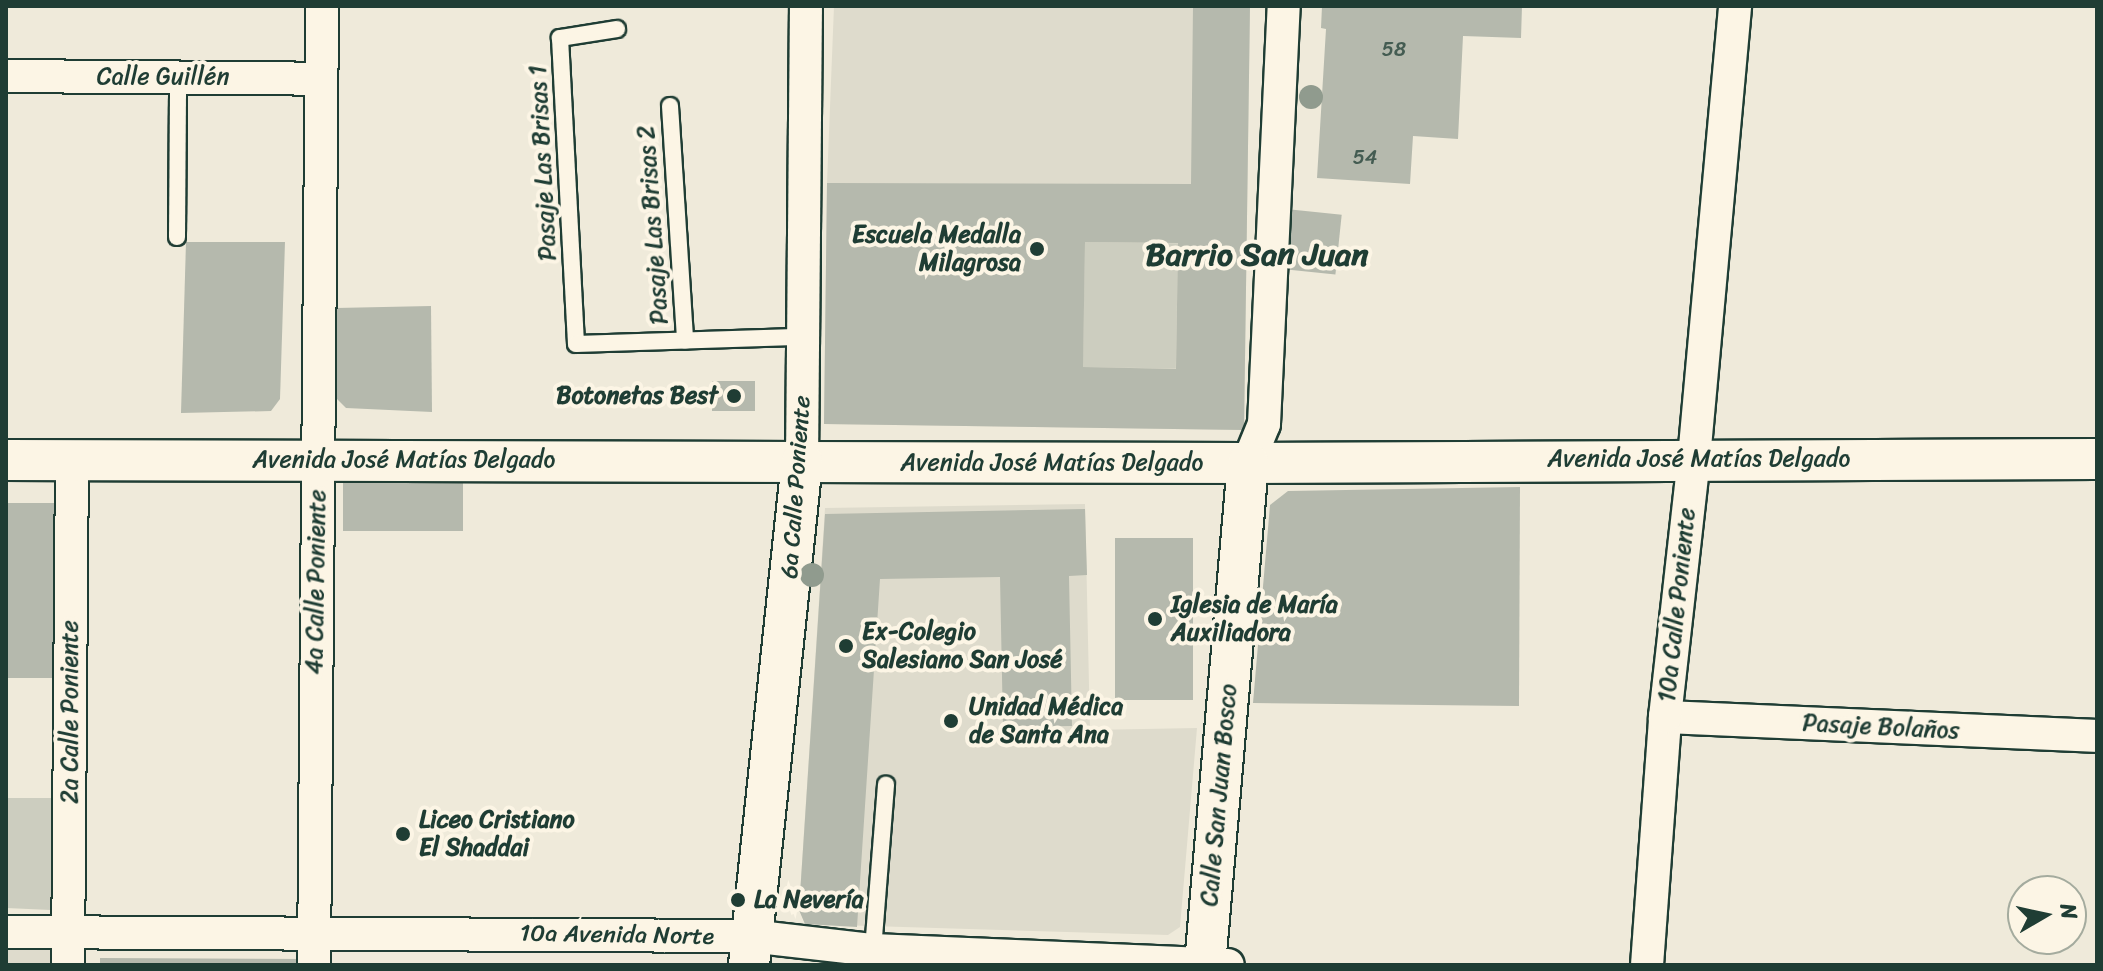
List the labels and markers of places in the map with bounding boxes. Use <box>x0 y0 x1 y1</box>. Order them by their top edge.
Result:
place label: Escuela Medalla Milagrosa <box>852 221 1021 277</box>
marker: Escuela Medalla Milagrosa <box>1028 240 1046 258</box>
place label: Botonetas Best <box>555 382 718 410</box>
marker: Botonetas Best <box>725 387 743 405</box>
place label: Iglesia de María Auxiliadora <box>1171 591 1338 647</box>
marker: Iglesia de María Auxiliadora <box>1146 610 1164 628</box>
place label: Ex-Colegio Salesiano San José <box>862 618 1063 674</box>
marker: Ex-Colegio Salesiano San José <box>837 637 855 655</box>
place label: Unidad Médica de Santa Ana <box>969 693 1123 749</box>
marker: Unidad Médica de Santa Ana <box>940 710 962 732</box>
place label: Liceo Cristiano El Shaddai <box>419 806 575 862</box>
marker: Liceo Cristiano El Shaddai <box>394 825 412 843</box>
place label: La Nevería <box>754 886 864 914</box>
marker: La Nevería <box>729 891 747 909</box>

